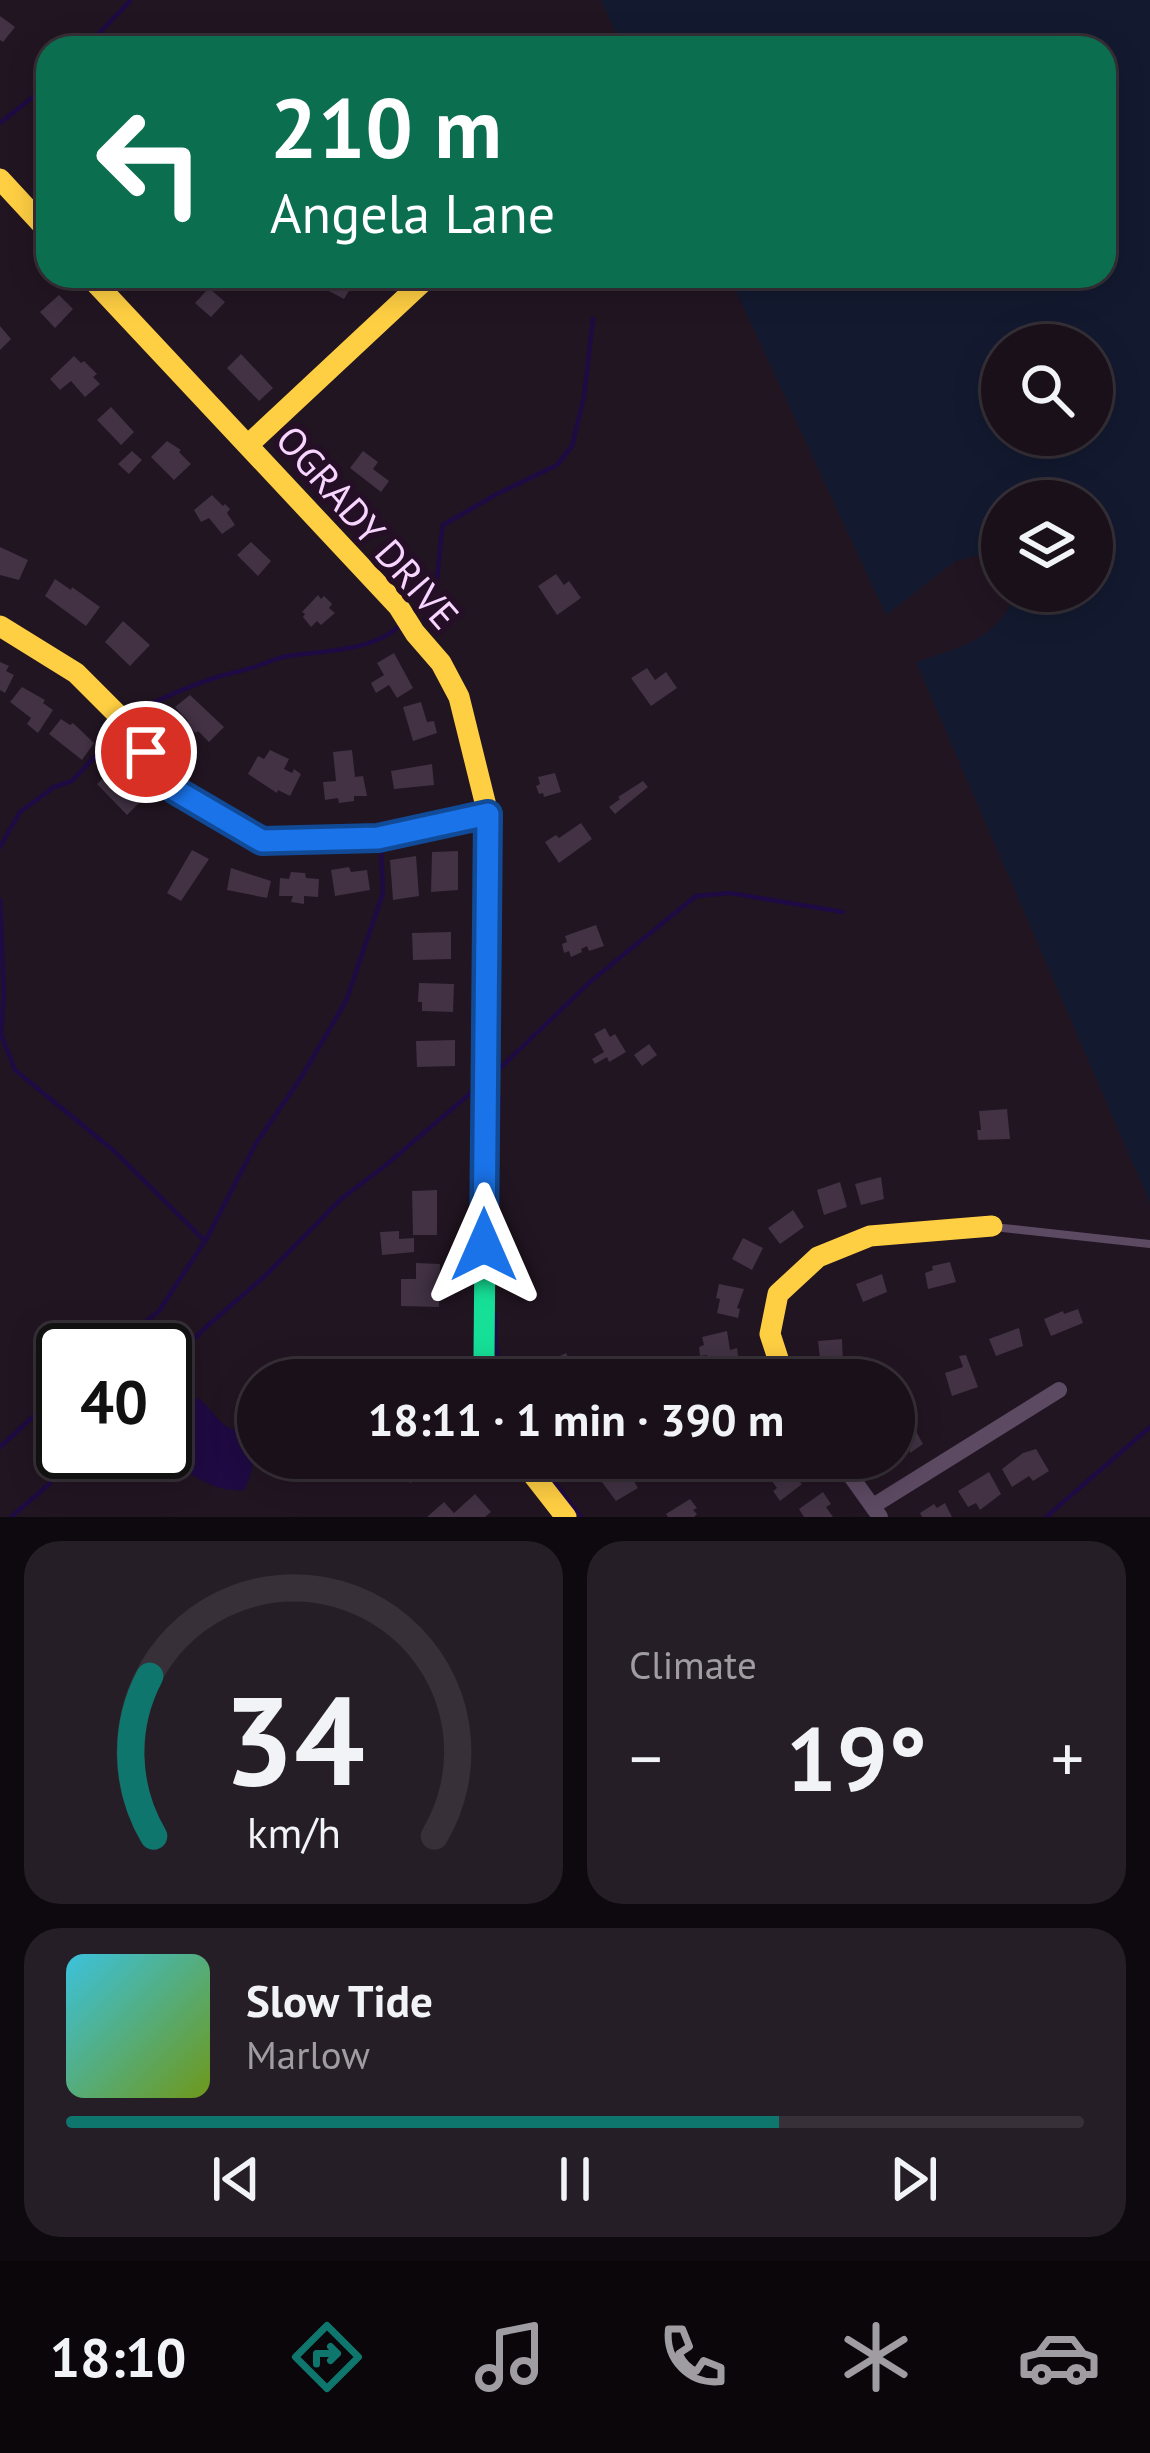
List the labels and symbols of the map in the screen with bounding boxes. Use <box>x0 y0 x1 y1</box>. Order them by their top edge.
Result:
street label: OGRADY DRIVE <box>266 415 470 639</box>
pin <box>95 701 197 803</box>
position arrow <box>421 1182 547 1308</box>
speed limit sign: 40 <box>36 1323 192 1479</box>

